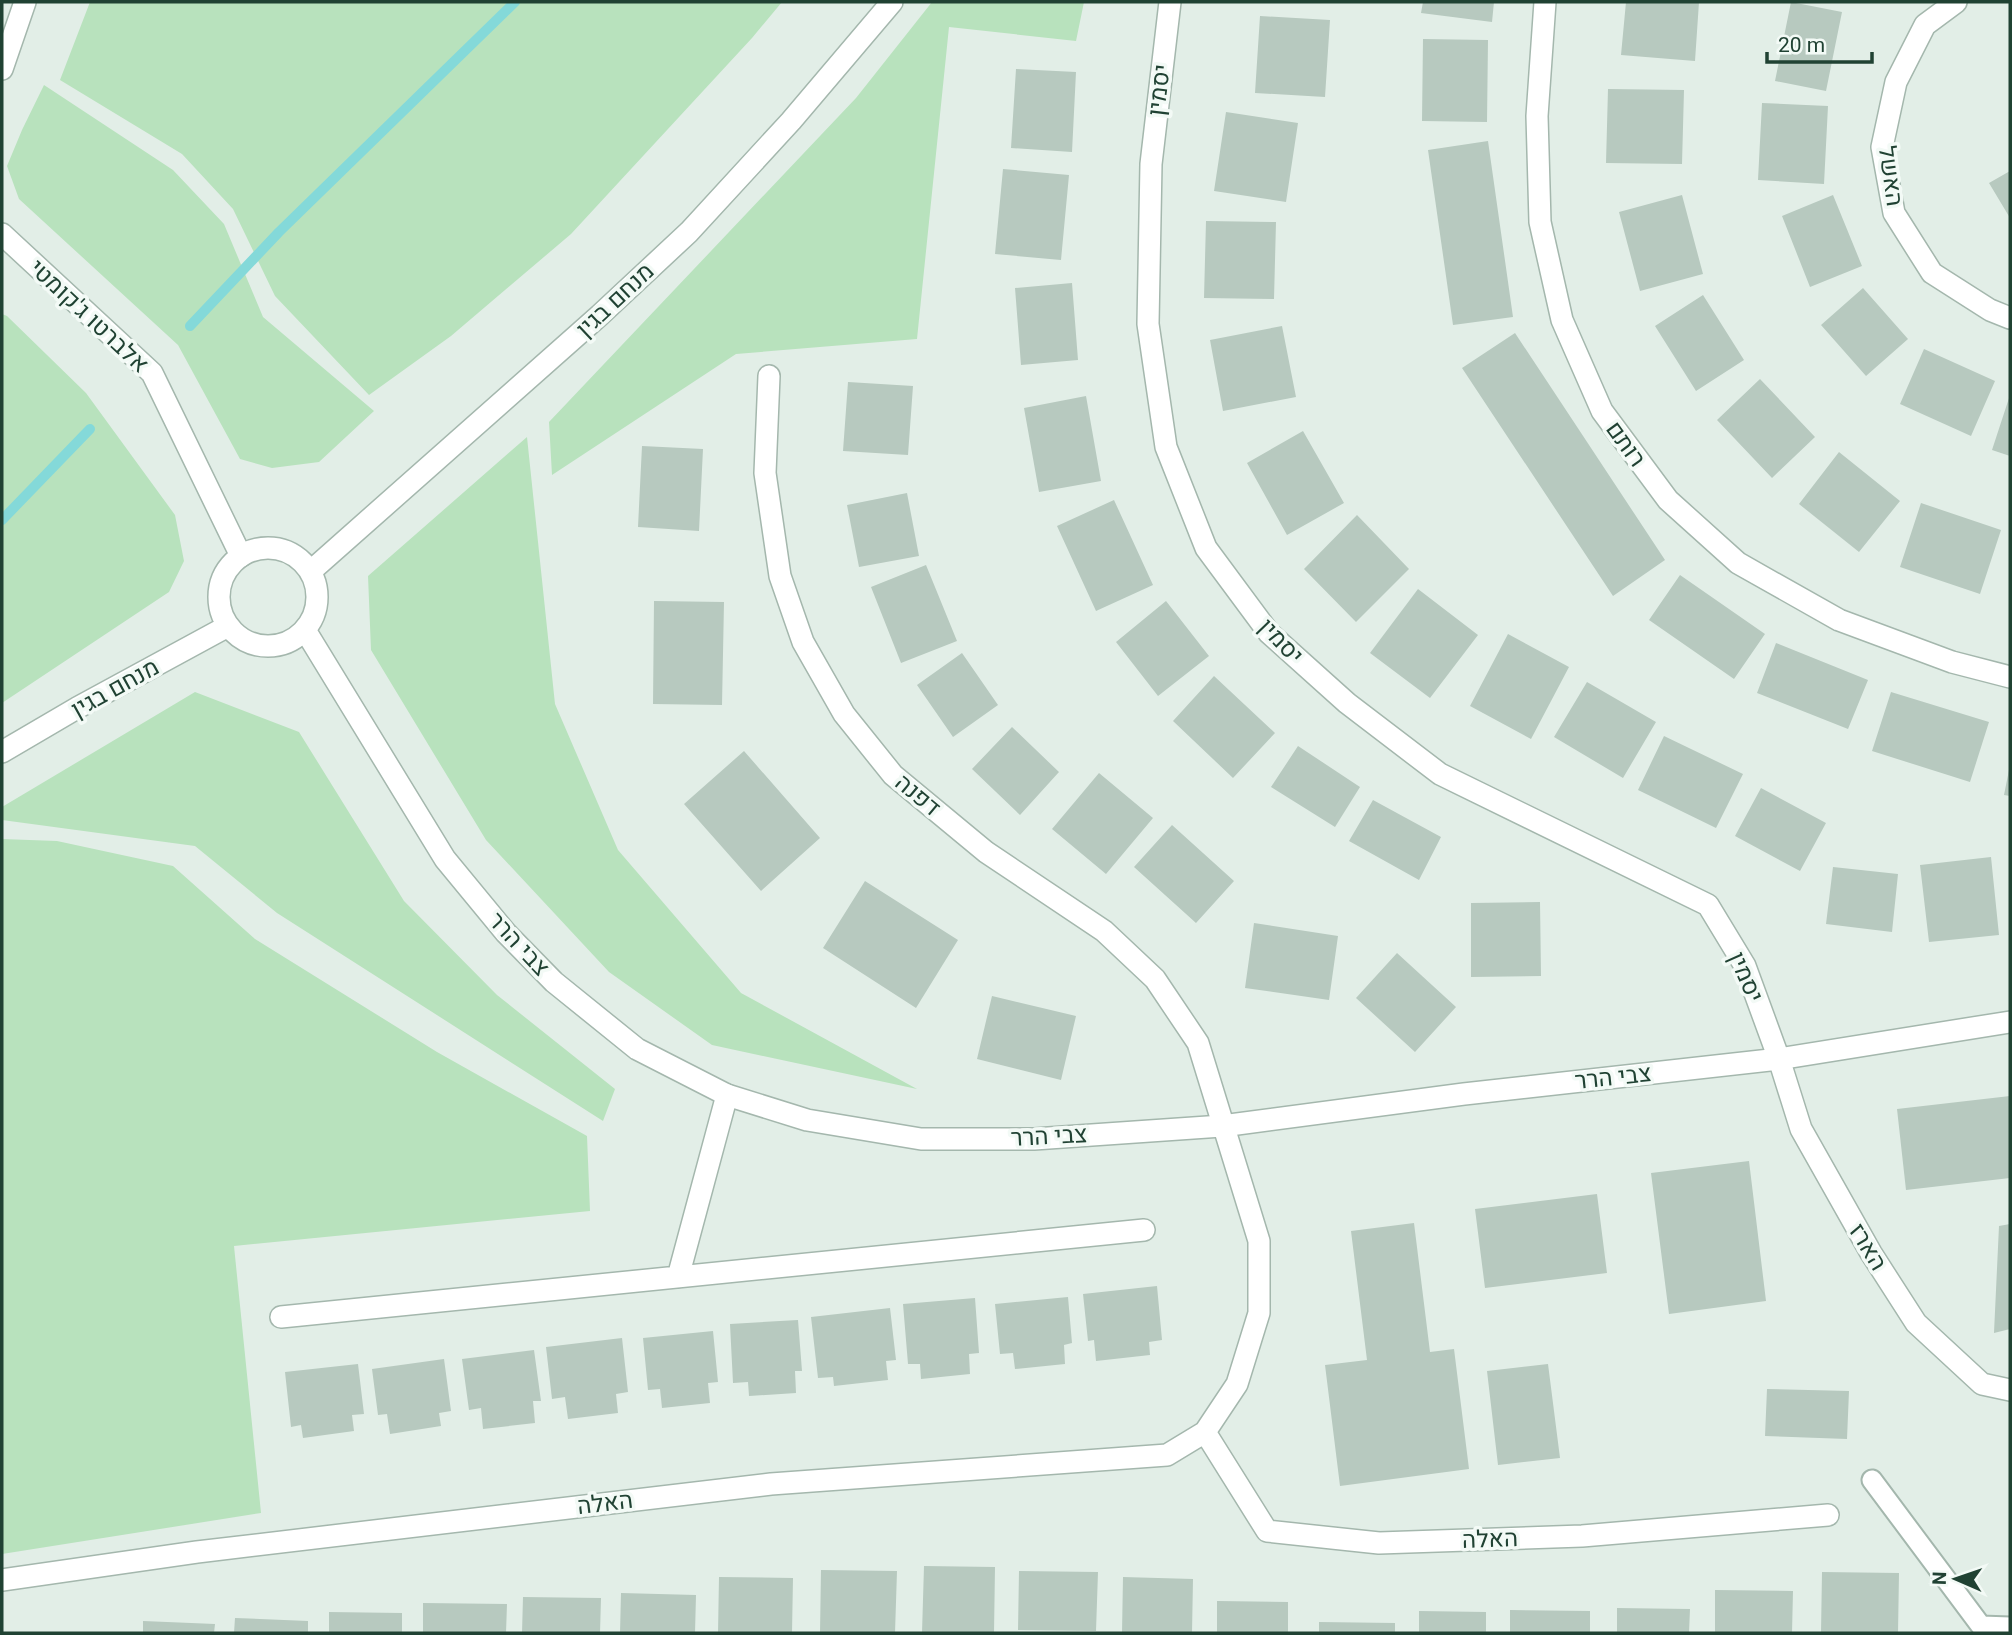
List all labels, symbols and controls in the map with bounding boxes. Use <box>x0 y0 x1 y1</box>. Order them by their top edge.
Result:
scale bar <box>1767 21 1872 65</box>
text: 20 m <box>1778 33 1825 57</box>
street label: יסמין <box>1142 63 1176 117</box>
street label: האשל <box>1873 144 1909 208</box>
street label: אלברטו ג'קומטי <box>24 254 154 378</box>
street label: מנחם בגין <box>570 257 660 343</box>
street label: רותם <box>1600 416 1652 472</box>
street label: יסמין <box>1253 613 1309 669</box>
street label: מנחם בגין <box>66 653 164 723</box>
street label: דפנה <box>890 768 946 822</box>
street label: צבי הרר <box>483 906 555 982</box>
street label: יסמין <box>1723 948 1769 1006</box>
street label: צבי הרר <box>1573 1059 1653 1095</box>
street label: צבי הרר <box>1010 1120 1088 1152</box>
street label: הארז <box>1843 1218 1893 1276</box>
street label: האלה <box>576 1486 634 1520</box>
street label: האלה <box>1462 1524 1518 1554</box>
north arrow <box>1921 1544 1991 1614</box>
text: N <box>1928 1571 1951 1586</box>

